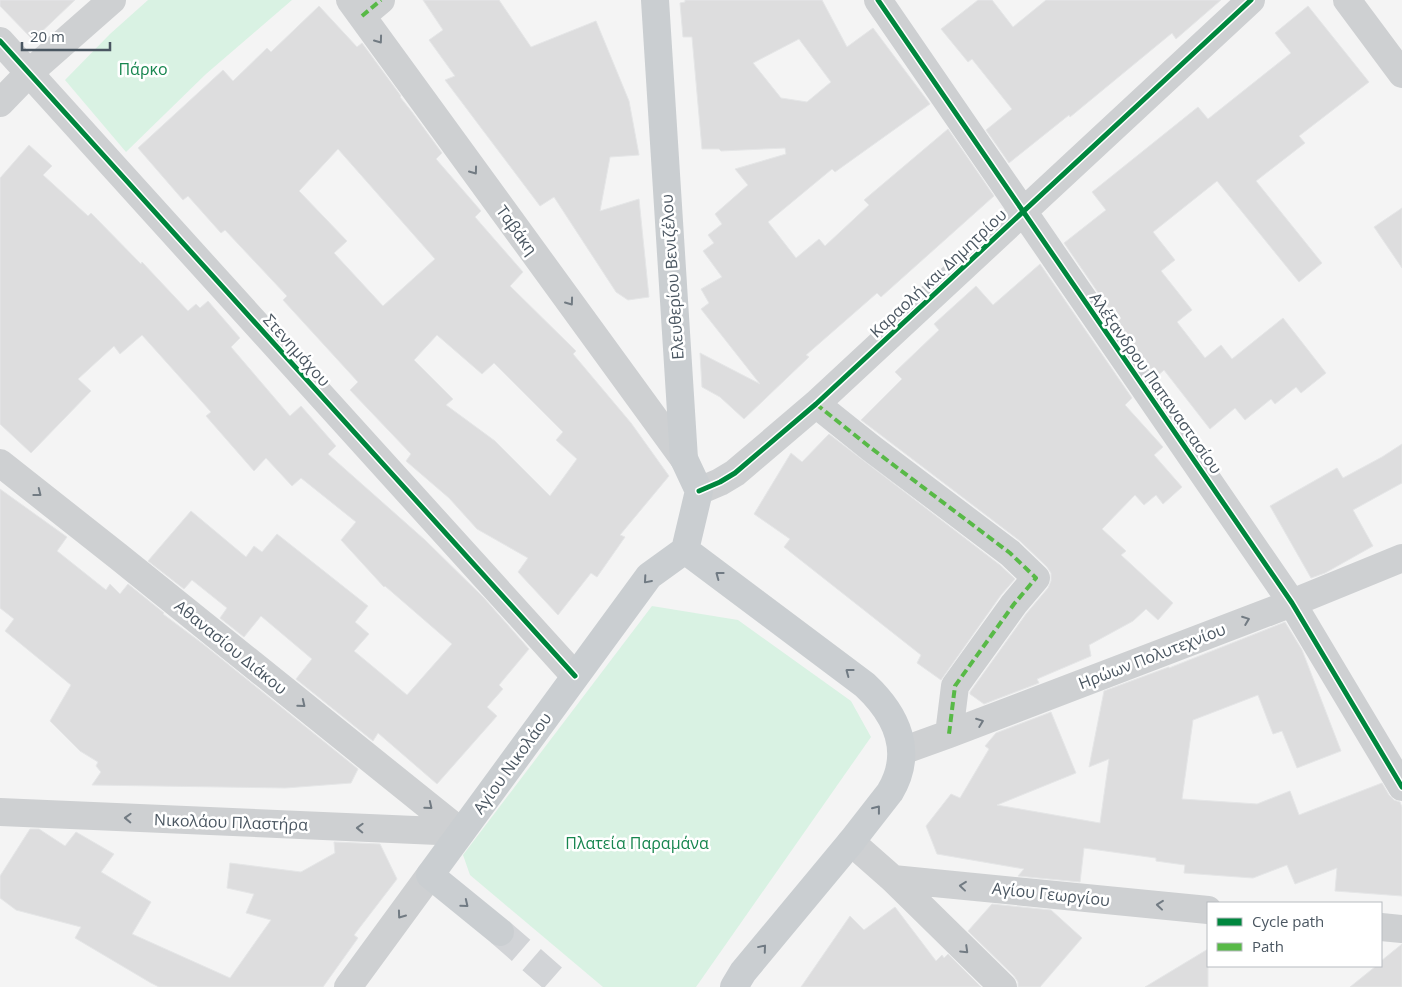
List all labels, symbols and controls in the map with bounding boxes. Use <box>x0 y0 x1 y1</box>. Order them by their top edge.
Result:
scale bar <box>22 20 110 52</box>
text: 20 m <box>30 26 65 46</box>
one-way arrow <box>373 34 382 43</box>
park label: Πάρκο <box>118 58 168 80</box>
one-way arrow <box>468 165 477 175</box>
street label: Ελευθερίου Βενιζέλου <box>655 193 689 361</box>
street label: Ταβάκη <box>491 201 543 259</box>
street label: Καραολή και Δημητρίου <box>865 204 1011 342</box>
street label: Αλέξανδρου Παπαναστασίου <box>1085 288 1227 478</box>
one-way arrow <box>564 297 573 306</box>
street label: Στενημάχου <box>259 309 335 391</box>
one-way arrow <box>32 488 41 496</box>
one-way arrow <box>715 572 725 581</box>
one-way arrow <box>644 574 653 583</box>
street label: Αθανασίου Διάκου <box>170 595 292 699</box>
one-way arrow <box>1242 616 1250 626</box>
street label: Ηρώων Πολυτεχνίου <box>1075 618 1229 694</box>
one-way arrow <box>846 670 855 678</box>
one-way arrow <box>296 699 305 707</box>
street label: Αγίου Νικολάου <box>468 708 556 818</box>
one-way arrow <box>976 718 984 728</box>
one-way arrow <box>423 801 432 810</box>
one-way arrow <box>871 805 880 815</box>
street label: Νικολάου Πλαστήρα <box>154 808 309 836</box>
one-way arrow <box>124 813 132 823</box>
one-way arrow <box>356 823 364 833</box>
park label: Πλατεία Παραμάνα <box>565 832 709 854</box>
street label: Αγίου Γεωργίου <box>991 877 1111 911</box>
one-way arrow <box>959 881 967 892</box>
one-way arrow <box>459 898 468 907</box>
one-way arrow <box>1155 900 1163 911</box>
legend <box>1207 902 1382 967</box>
one-way arrow <box>398 909 407 919</box>
text: Cycle path <box>1252 911 1324 931</box>
text: Path <box>1252 936 1284 956</box>
one-way arrow <box>959 944 968 953</box>
one-way arrow <box>757 945 765 954</box>

